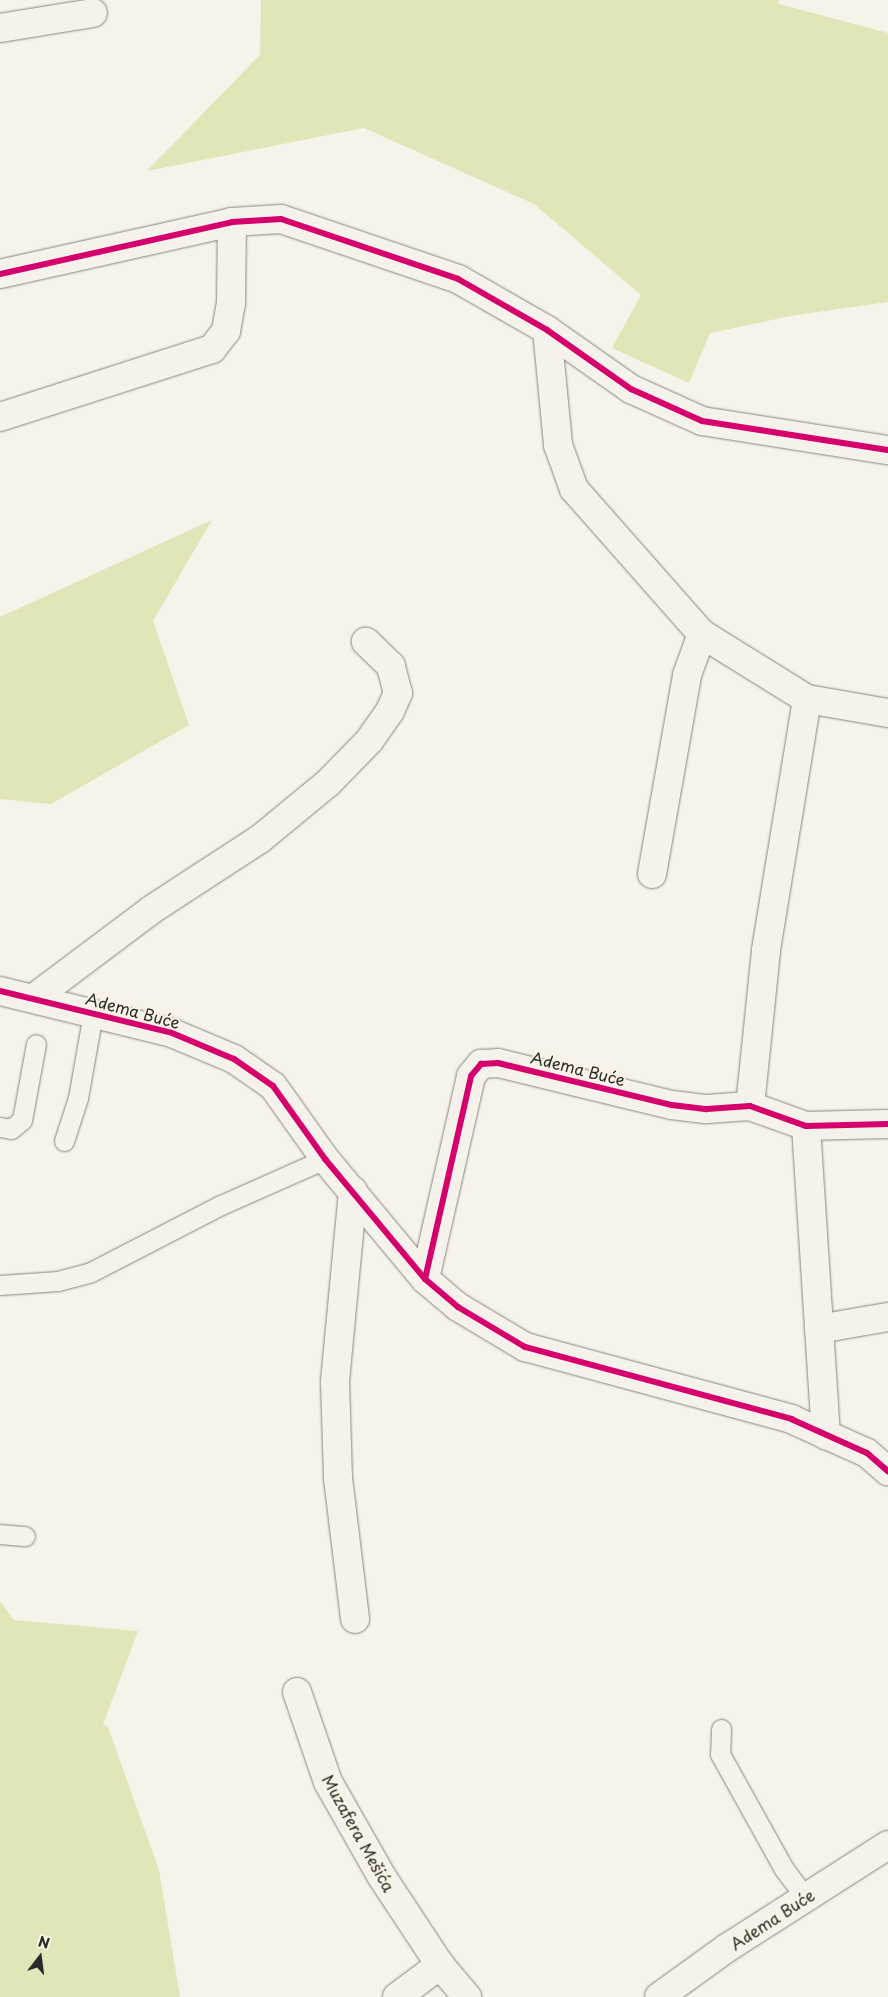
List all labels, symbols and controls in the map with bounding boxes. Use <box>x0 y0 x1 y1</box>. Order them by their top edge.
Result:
street label: Adema Buće <box>84 988 182 1032</box>
street label: Adema Buće <box>529 1047 627 1089</box>
street label: Muzafera Mešića <box>319 1771 399 1895</box>
street label: Adema Buće <box>726 1885 818 1953</box>
text: N <box>36 1930 52 1954</box>
north arrow <box>15 1932 65 1982</box>

